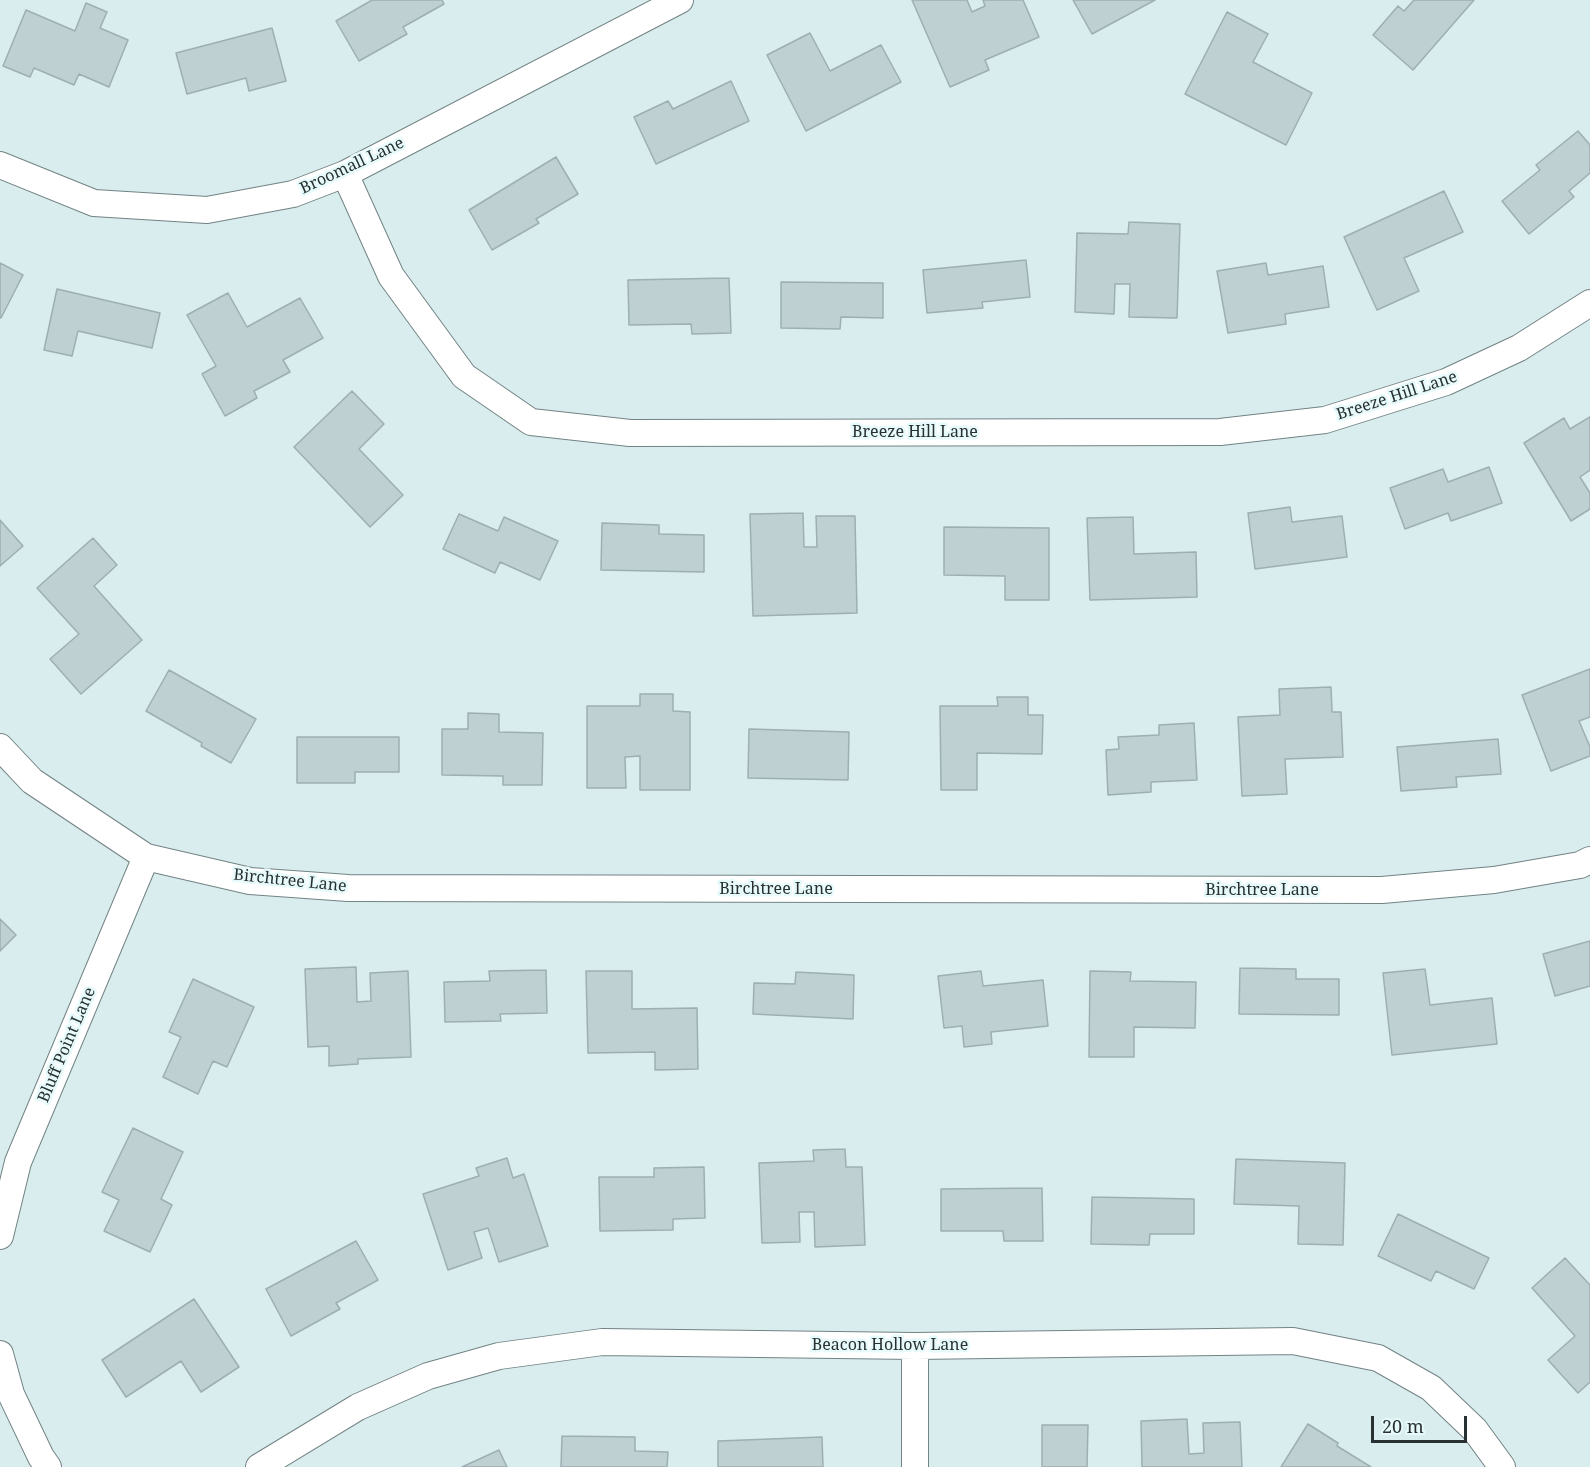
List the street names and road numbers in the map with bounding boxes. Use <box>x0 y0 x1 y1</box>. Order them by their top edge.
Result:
street label: Broomall Lane <box>297 134 407 198</box>
street label: Breeze Hill Lane <box>1334 367 1460 425</box>
street label: Breeze Hill Lane <box>852 422 978 442</box>
street label: Birchtree Lane <box>233 866 347 896</box>
street label: Birchtree Lane <box>719 879 833 899</box>
street label: Birchtree Lane <box>1205 880 1319 900</box>
street label: Bluff Point Lane <box>34 985 100 1105</box>
street label: Beacon Hollow Lane <box>812 1335 968 1355</box>

